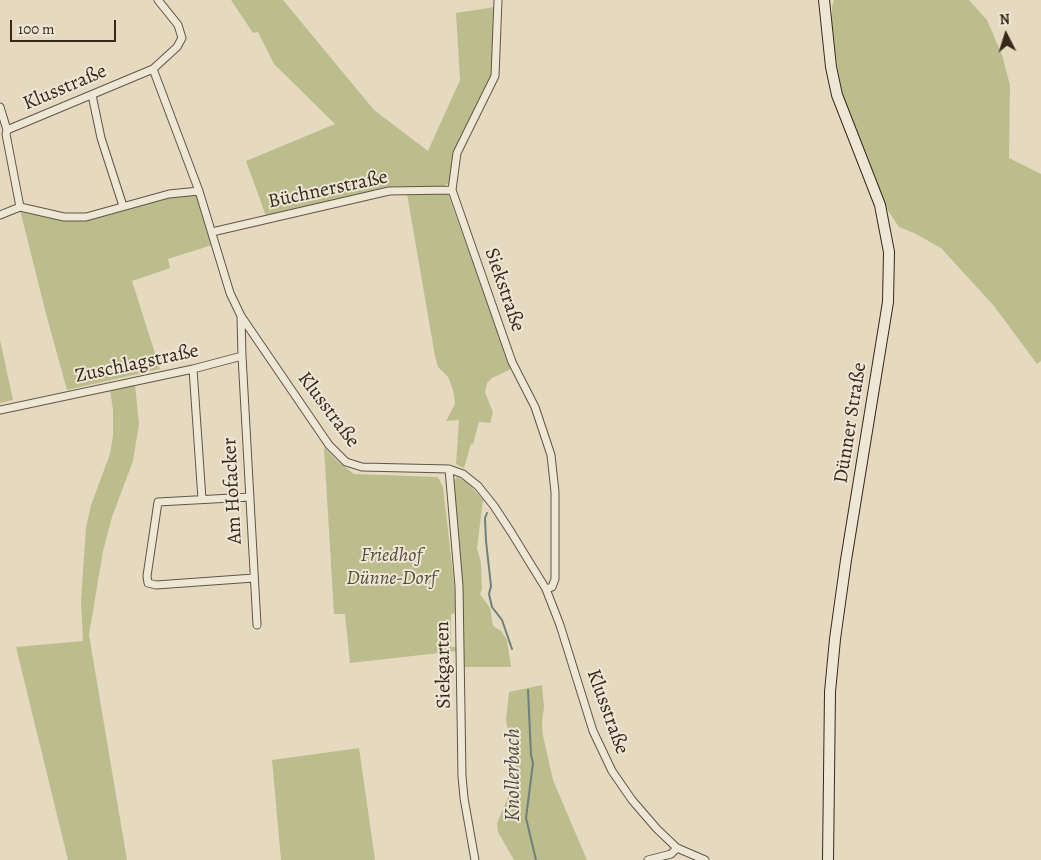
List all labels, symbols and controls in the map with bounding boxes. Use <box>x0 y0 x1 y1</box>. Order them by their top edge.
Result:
scale bar <box>12 10 119 42</box>
north arrow <box>981 10 1031 60</box>
text: N <box>999 10 1011 29</box>
text: 100 m <box>18 19 55 39</box>
street label: Klusstraße <box>20 60 110 116</box>
street label: Büchnerstraße <box>266 166 390 214</box>
street label: Siekstraße <box>478 245 530 335</box>
street label: Zuschlagstraße <box>73 339 201 389</box>
street label: Dünner Straße <box>830 361 872 485</box>
street label: Klusstraße <box>292 367 364 453</box>
street label: Am Hofacker <box>218 437 248 545</box>
park label: Friedhof Dünne-Dorf <box>346 544 436 591</box>
street label: Siekgarten <box>431 621 457 709</box>
street label: Klusstraße <box>581 666 633 758</box>
water label: Knollerbach <box>501 728 527 822</box>

